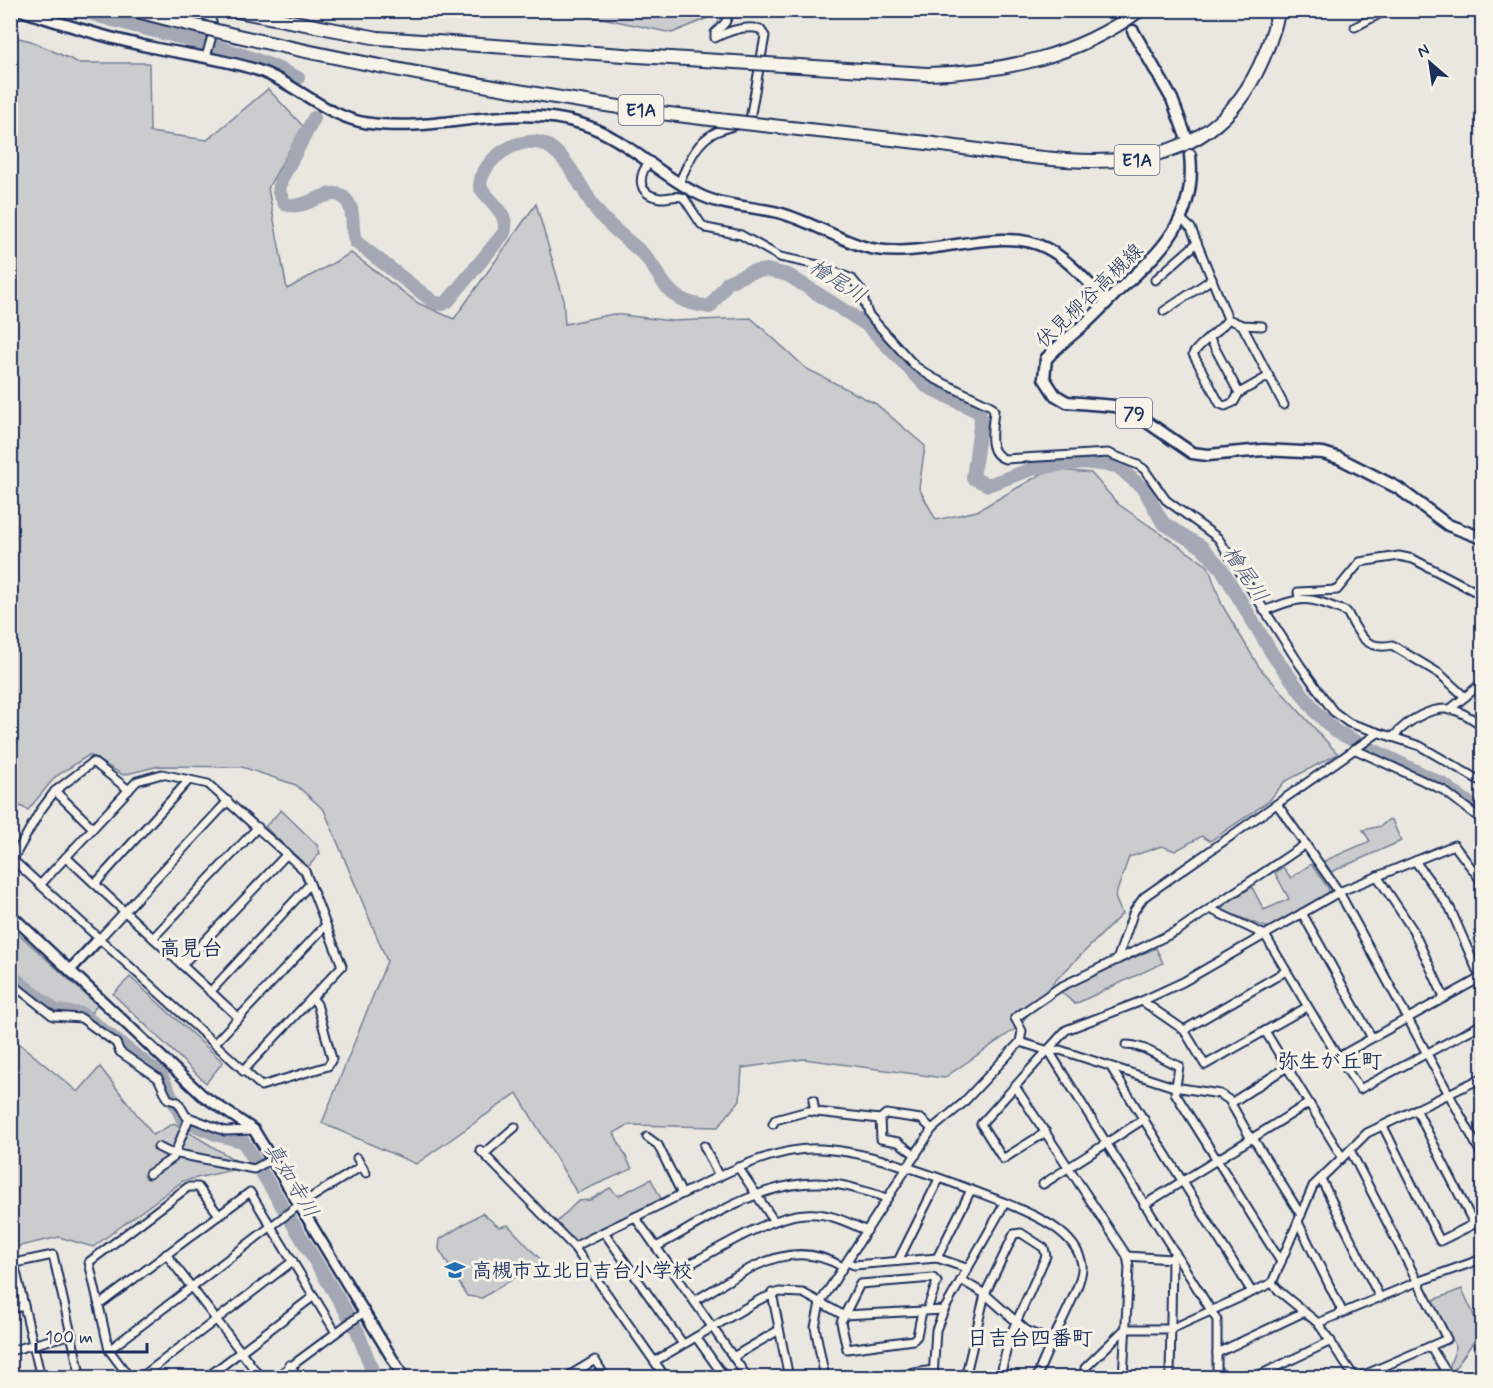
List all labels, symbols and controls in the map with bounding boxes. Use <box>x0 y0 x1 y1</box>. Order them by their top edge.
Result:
north arrow <box>1400 33 1460 93</box>
text: N <box>1414 39 1433 63</box>
road number: E1A <box>618 95 664 125</box>
road number: E1A <box>1114 145 1160 175</box>
street label: 伏見柳谷高槻線 <box>1030 238 1150 354</box>
water label: 檜尾川 <box>803 253 871 311</box>
road number: 79 <box>1116 398 1152 428</box>
water label: 檜尾川 <box>1216 541 1274 609</box>
district label: 高見台 <box>160 935 223 963</box>
district label: 弥生が丘町 <box>1278 1048 1383 1076</box>
water label: 真如寺川 <box>258 1137 325 1224</box>
school or university icon: 高槻市立北日吉台小学校 <box>443 1258 467 1282</box>
place label: 高槻市立北日吉台小学校 <box>472 1258 692 1285</box>
scale bar <box>36 1316 147 1354</box>
district label: 日吉台四番町 <box>967 1325 1093 1353</box>
text: 100 m <box>45 1326 93 1350</box>

